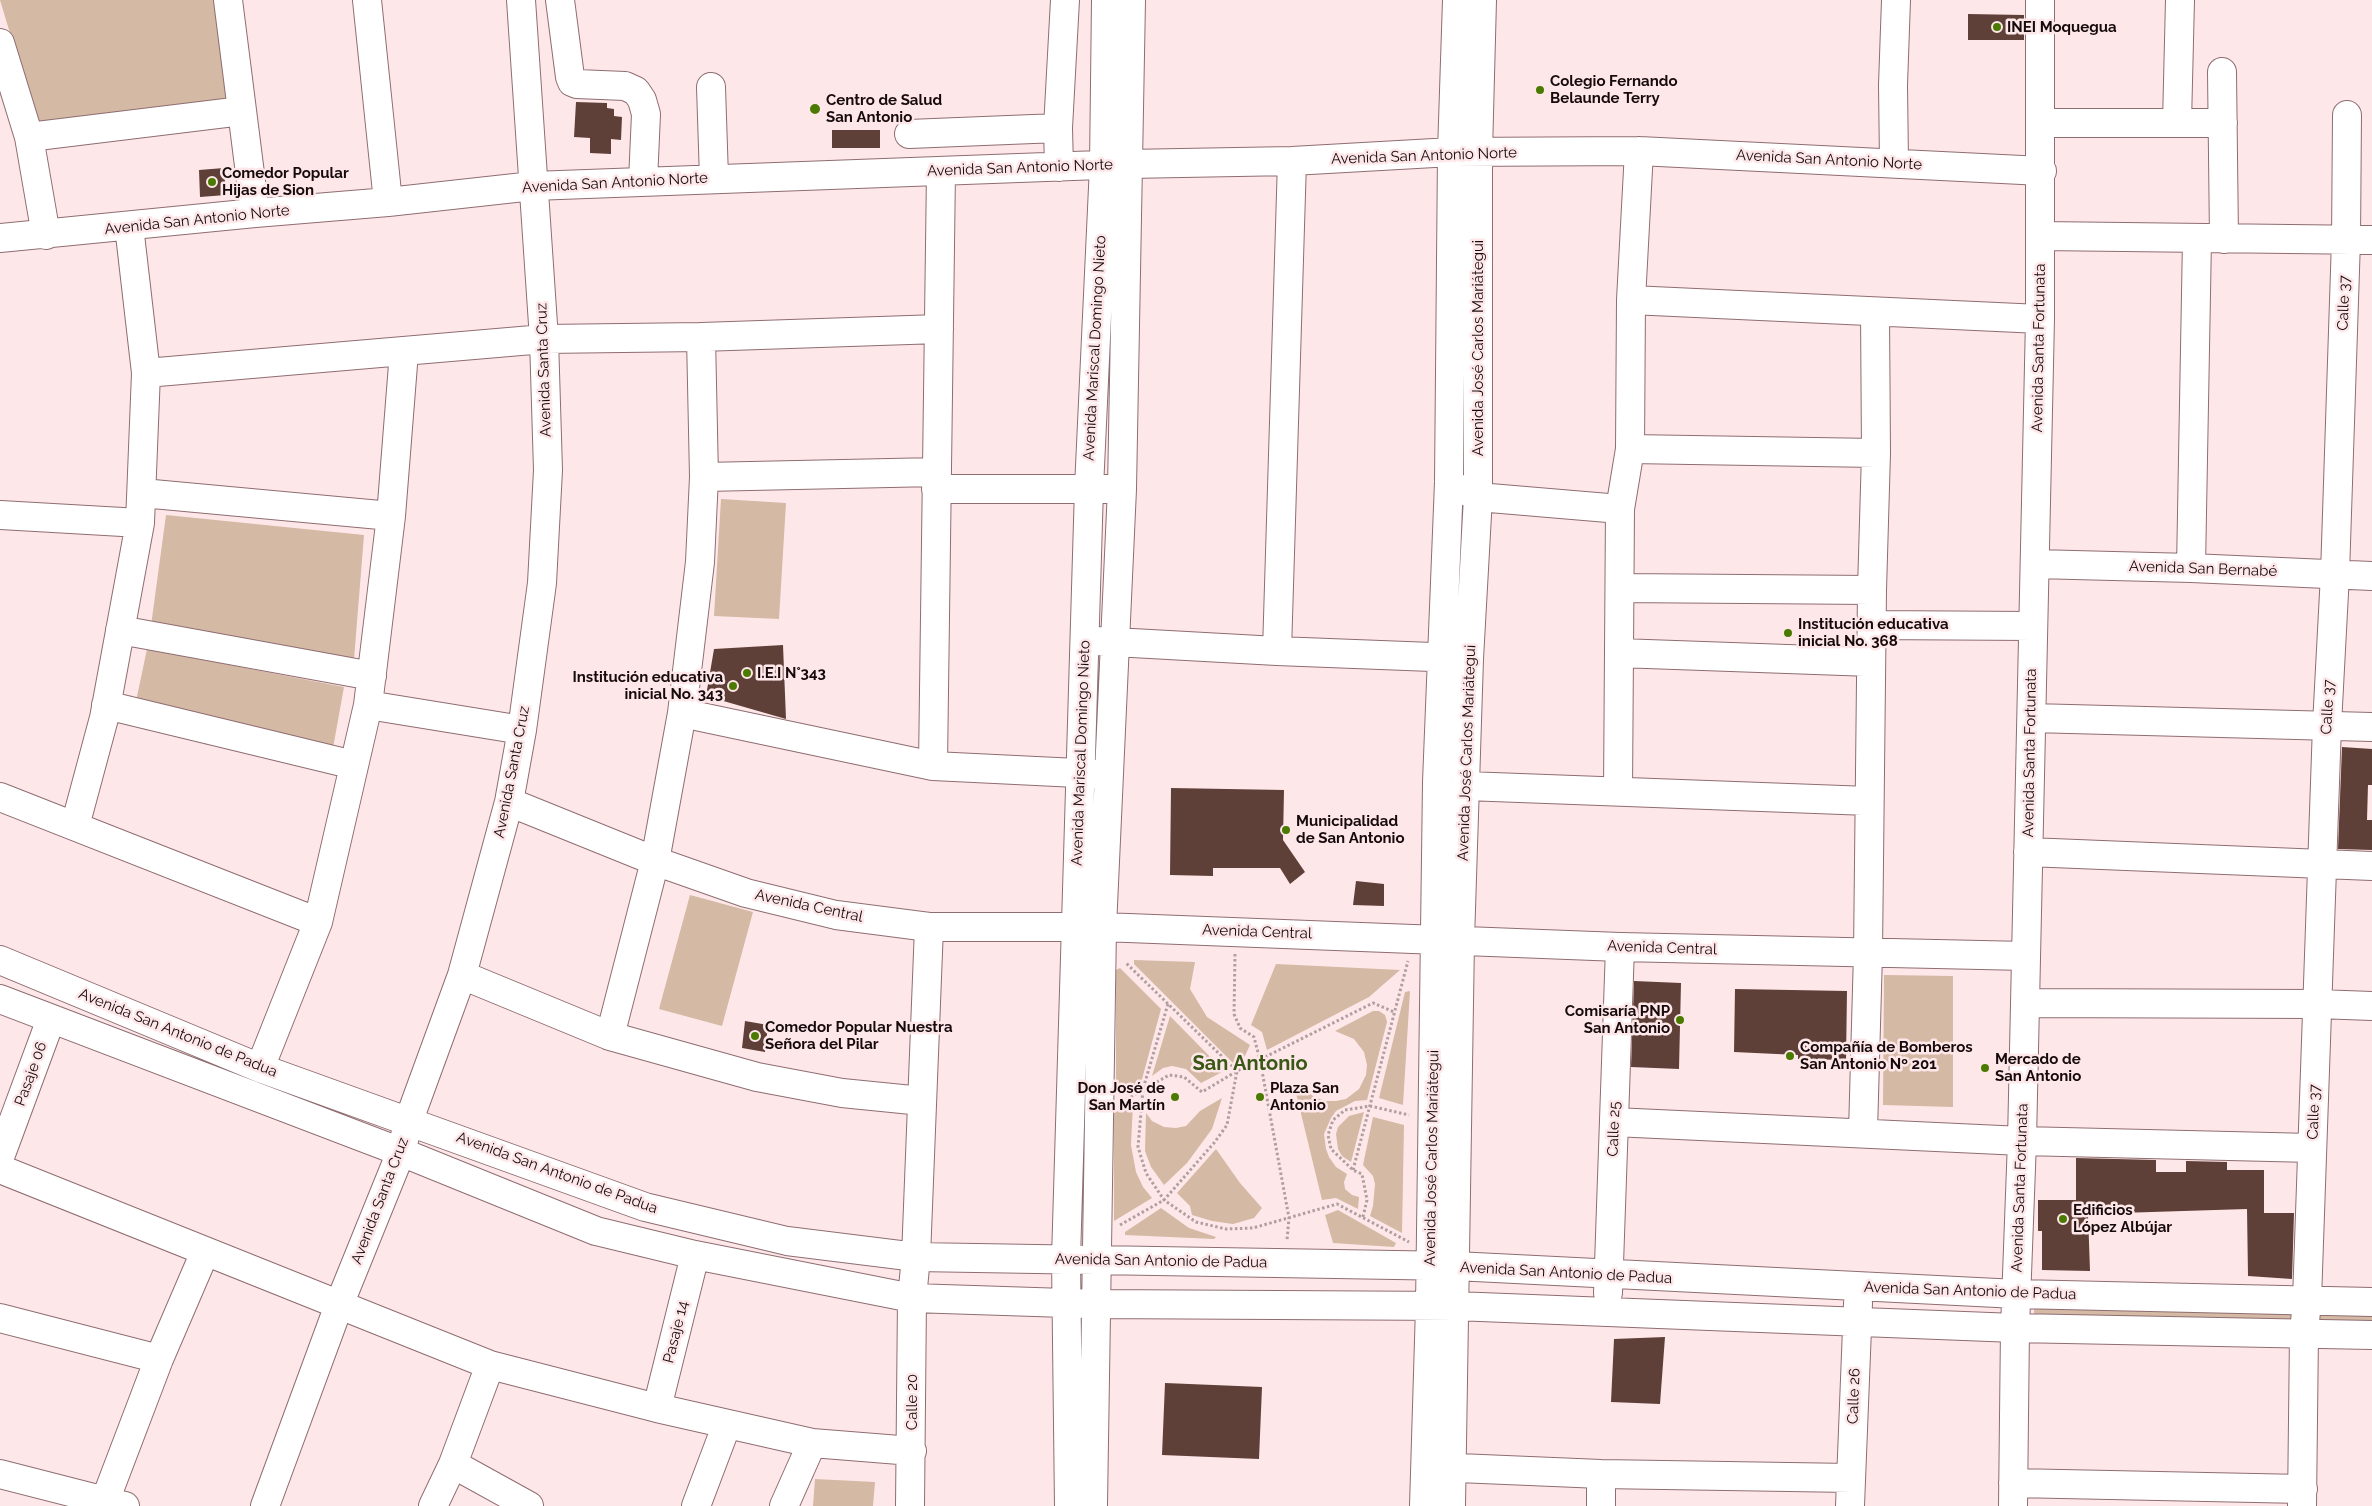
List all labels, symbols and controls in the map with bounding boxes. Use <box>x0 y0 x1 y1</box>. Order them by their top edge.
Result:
place label: INEI Moquegua <box>2007 18 2117 36</box>
marker: INEI Moquegua <box>1991 21 2003 33</box>
place label: Colegio Fernando Belaunde Terry <box>1550 72 1678 107</box>
marker: Colegio Fernando Belaunde Terry <box>1534 84 1546 96</box>
place label: Centro de Salud San Antonio <box>826 91 942 126</box>
marker: Centro de Salud San Antonio <box>808 102 822 116</box>
street label: Avenida San Antonio Norte <box>1331 144 1517 168</box>
street label: Avenida San Antonio Norte <box>1736 146 1922 174</box>
street label: Avenida San Antonio Norte <box>927 156 1113 180</box>
place label: Comedor Popular Hijas de Sion <box>222 164 349 199</box>
street label: Avenida San Antonio Norte <box>522 169 708 197</box>
marker: Comedor Popular Hijas de Sion <box>206 176 218 188</box>
street label: Avenida San Antonio Norte <box>104 201 290 239</box>
street label: Avenida Mariscal Domingo Nieto <box>1080 235 1110 461</box>
street label: Avenida José Carlos Mariátegui <box>1469 240 1487 456</box>
street label: Avenida Santa Fortunata <box>2029 263 2049 433</box>
street label: Calle 37 <box>2334 275 2354 331</box>
street label: Avenida Santa Cruz <box>533 303 555 437</box>
street label: Avenida San Bernabé <box>2129 557 2277 581</box>
place label: Institución educativa inicial No. 368 <box>1798 615 1949 650</box>
marker: Institución educativa inicial No. 368 <box>1782 627 1794 639</box>
street label: Avenida Mariscal Domingo Nieto <box>1068 640 1094 866</box>
street label: Avenida José Carlos Mariátegui <box>1454 645 1480 861</box>
place label: I.E.I N°343 <box>757 664 826 682</box>
marker: I.E.I N°343 <box>741 667 753 679</box>
place label: Institución educativa inicial No. 343 <box>572 668 723 703</box>
street label: Avenida Santa Fortunata <box>2020 668 2040 838</box>
street label: Calle 37 <box>2318 679 2338 735</box>
marker: Institución educativa inicial No. 343 <box>727 680 739 692</box>
street label: Avenida Santa Cruz <box>490 704 534 840</box>
place label: Municipalidad de San Antonio <box>1296 812 1405 847</box>
marker: Municipalidad de San Antonio <box>1280 824 1292 836</box>
street label: Avenida Central <box>753 886 865 926</box>
street label: Avenida Central <box>1202 921 1312 943</box>
street label: Avenida Central <box>1607 937 1717 959</box>
street label: Avenida San Antonio de Padua <box>76 985 280 1081</box>
place label: Comisaría PNP San Antonio <box>1565 1002 1670 1037</box>
marker: Comisaría PNP San Antonio <box>1674 1014 1686 1026</box>
place label: Comedor Popular Nuestra Señora del Pilar <box>765 1018 952 1053</box>
marker: Comedor Popular Nuestra Señora del Pilar <box>749 1030 761 1042</box>
place label: Compañía de Bomberos San Antonio Nº 201 <box>1800 1038 1973 1073</box>
street label: Pasaje 06 <box>11 1039 51 1109</box>
street label: Avenida José Carlos Mariátegui <box>1421 1050 1443 1266</box>
marker: Compañía de Bomberos San Antonio Nº 201 <box>1784 1050 1796 1062</box>
place label: Mercado de San Antonio <box>1995 1050 2081 1085</box>
district label: San Antonio <box>1192 1052 1308 1076</box>
marker: Mercado de San Antonio <box>1979 1062 1991 1074</box>
place label: Don José de San Martín <box>1078 1079 1165 1114</box>
place label: Plaza San Antonio <box>1270 1079 1339 1114</box>
street label: Calle 37 <box>2304 1084 2324 1140</box>
marker: Don José de San Martín <box>1169 1091 1181 1103</box>
marker: Plaza San Antonio <box>1254 1091 1266 1103</box>
street label: Calle 25 <box>1604 1101 1624 1157</box>
street label: Avenida Santa Fortunata <box>2008 1103 2032 1273</box>
street label: Avenida San Antonio de Padua <box>454 1128 660 1218</box>
street label: Avenida Santa Cruz <box>348 1135 412 1267</box>
place label: Edificios López Albújar <box>2073 1201 2172 1236</box>
marker: Edificios López Albújar <box>2057 1213 2069 1225</box>
street label: Avenida San Antonio de Padua <box>1055 1250 1267 1272</box>
street label: Avenida San Antonio de Padua <box>1459 1258 1673 1288</box>
street label: Avenida San Antonio de Padua <box>1863 1278 2077 1304</box>
street label: Pasaje 14 <box>660 1299 692 1365</box>
street label: Calle 26 <box>1844 1368 1864 1424</box>
street label: Calle 20 <box>903 1374 921 1430</box>

